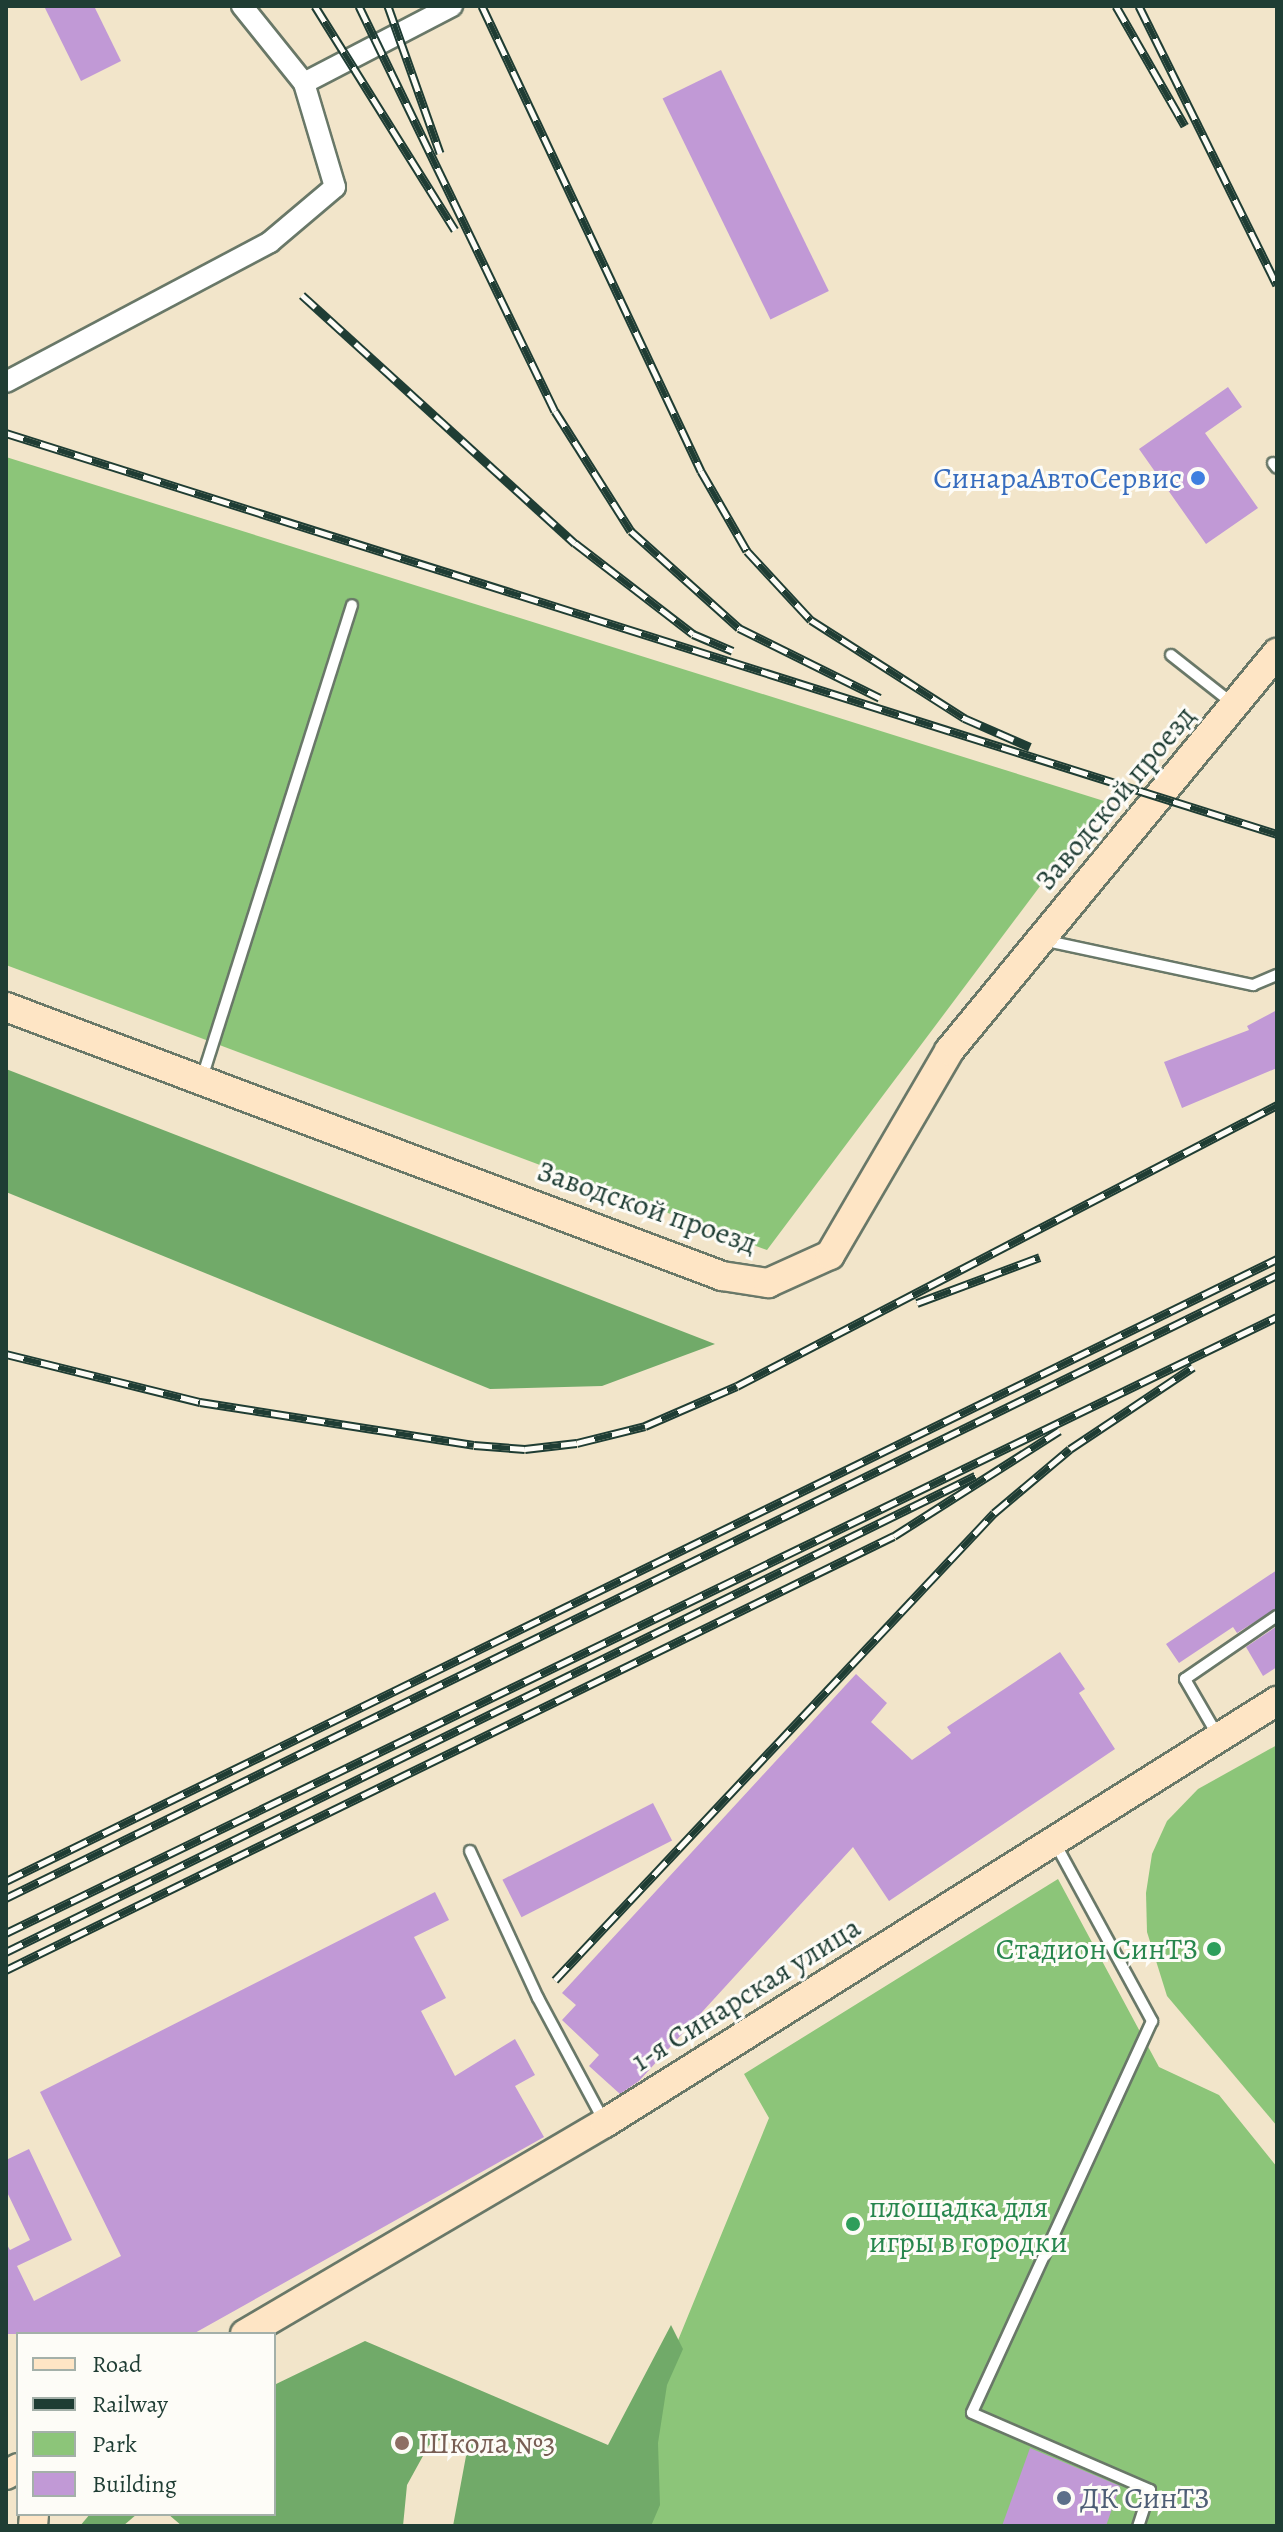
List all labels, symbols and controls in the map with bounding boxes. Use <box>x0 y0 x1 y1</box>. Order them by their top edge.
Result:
place label: СинараАвтоСервис <box>933 460 1182 496</box>
marker: СинараАвтоСервис <box>1189 469 1207 487</box>
street label: Заводской проезд <box>1027 698 1203 898</box>
street label: Заводской проезд <box>533 1153 761 1261</box>
street label: 1-я Синарская улица <box>625 1909 867 2079</box>
place label: Стадион СинТЗ <box>996 1931 1198 1967</box>
marker: Стадион СинТЗ <box>1205 1940 1223 1958</box>
place label: площадка для игры в городки <box>869 2189 1068 2260</box>
marker: площадка для игры в городки <box>844 2215 862 2233</box>
legend <box>16 2332 276 2516</box>
text: Road <box>92 2348 142 2380</box>
text: Railway <box>92 2388 168 2420</box>
place label: Школа №3 <box>418 2425 556 2461</box>
text: Park <box>92 2428 137 2460</box>
marker: Школа №3 <box>393 2434 411 2452</box>
text: Building <box>92 2468 177 2500</box>
place label: ДК СинТЗ <box>1080 2480 1210 2516</box>
marker: ДК СинТЗ <box>1055 2489 1073 2507</box>

